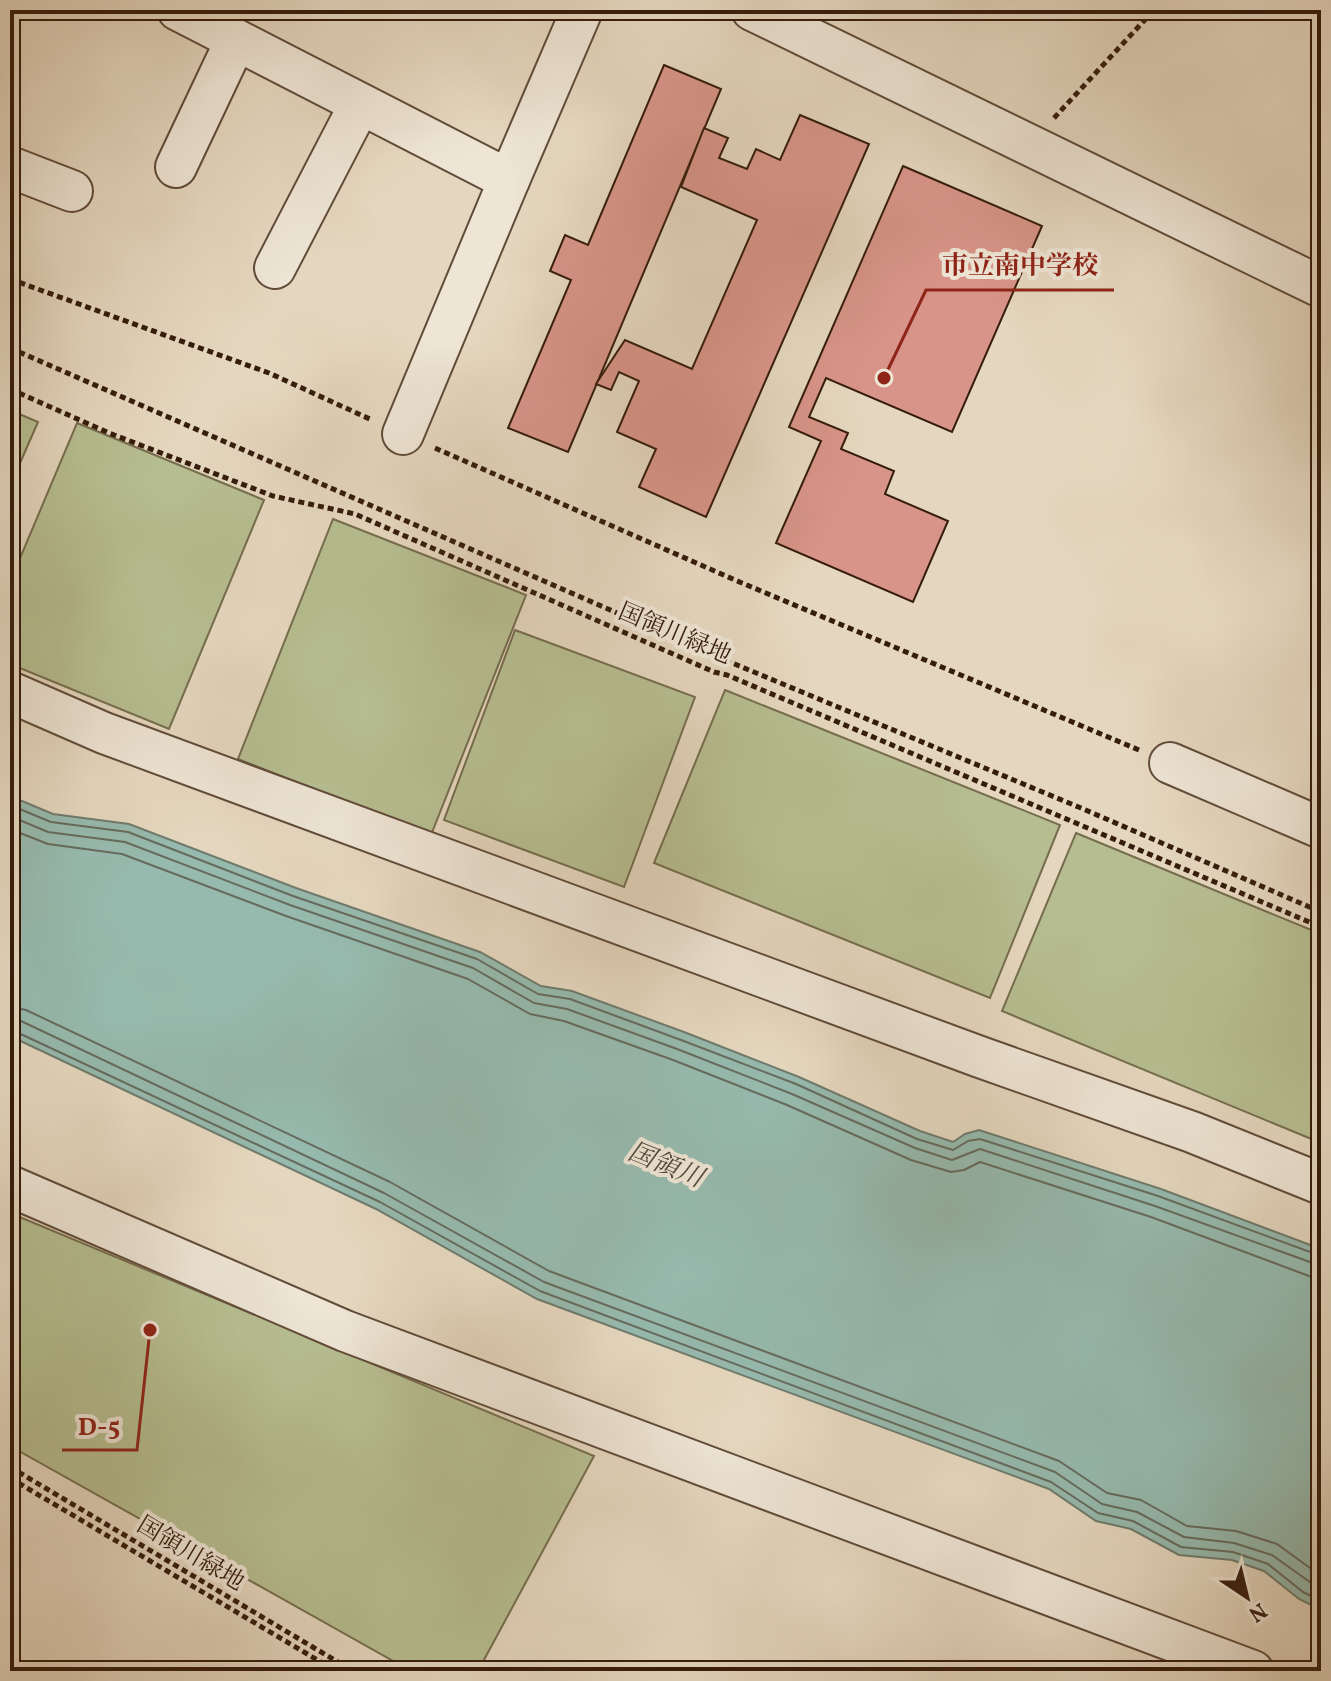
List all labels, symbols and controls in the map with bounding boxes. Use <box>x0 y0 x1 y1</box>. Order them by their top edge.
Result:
callout: 市立南中学校 <box>926 240 1114 290</box>
text: 市立南中学校 <box>942 249 1098 285</box>
street label: 国領川緑地 <box>612 596 736 674</box>
water label: 国領川 <box>622 1135 711 1198</box>
callout: D-5 <box>62 1400 137 1450</box>
text: D-5 <box>78 1410 120 1446</box>
street label: 国領川緑地 <box>130 1509 250 1600</box>
north arrow <box>1207 1557 1287 1637</box>
text: N <box>1242 1594 1272 1629</box>

